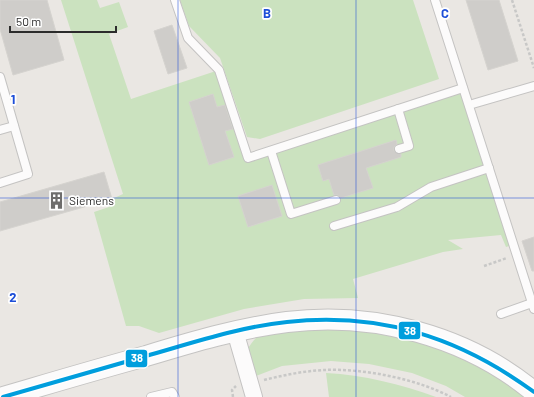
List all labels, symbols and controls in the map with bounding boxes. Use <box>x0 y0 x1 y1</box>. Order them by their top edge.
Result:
text: B <box>263 5 271 21</box>
text: C <box>441 5 449 21</box>
scale bar <box>10 8 116 34</box>
text: 50 m <box>16 14 41 28</box>
text: 1 <box>11 91 15 107</box>
building icon: Siemens <box>46 190 66 210</box>
place label: Siemens <box>69 193 114 207</box>
text: 2 <box>9 289 17 305</box>
line badge: 38 <box>398 321 421 340</box>
text: 38 <box>404 324 416 337</box>
line badge: 38 <box>125 349 148 368</box>
text: 38 <box>131 351 143 364</box>

